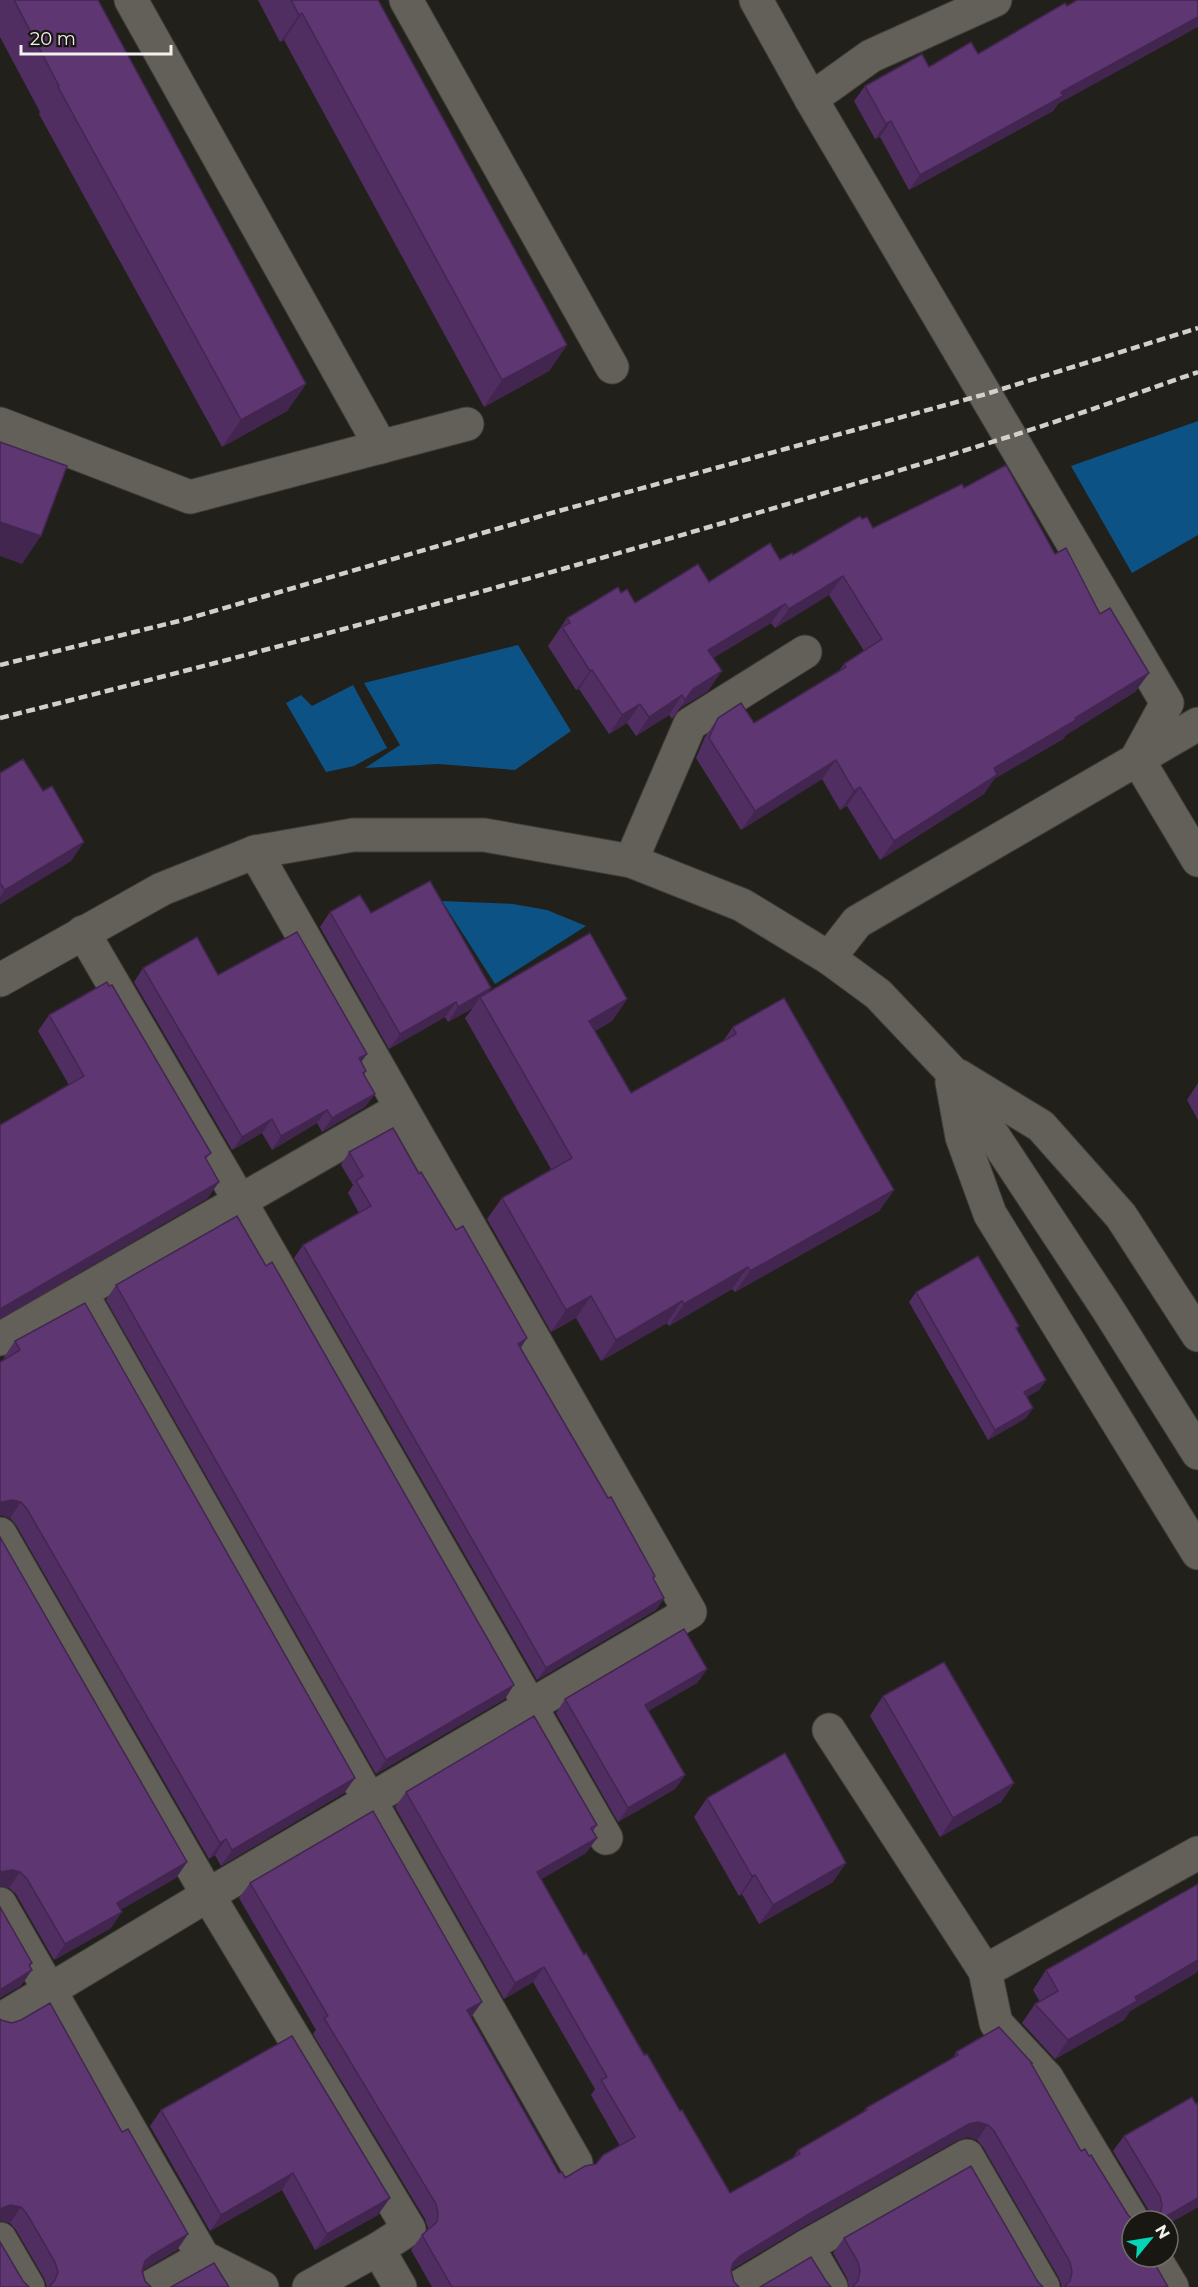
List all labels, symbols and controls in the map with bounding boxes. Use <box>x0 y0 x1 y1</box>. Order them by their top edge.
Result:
scale bar <box>21 18 171 56</box>
text: 20 m <box>30 28 76 50</box>
north arrow <box>1120 2209 1180 2269</box>
text: N <box>1151 2221 1174 2242</box>

